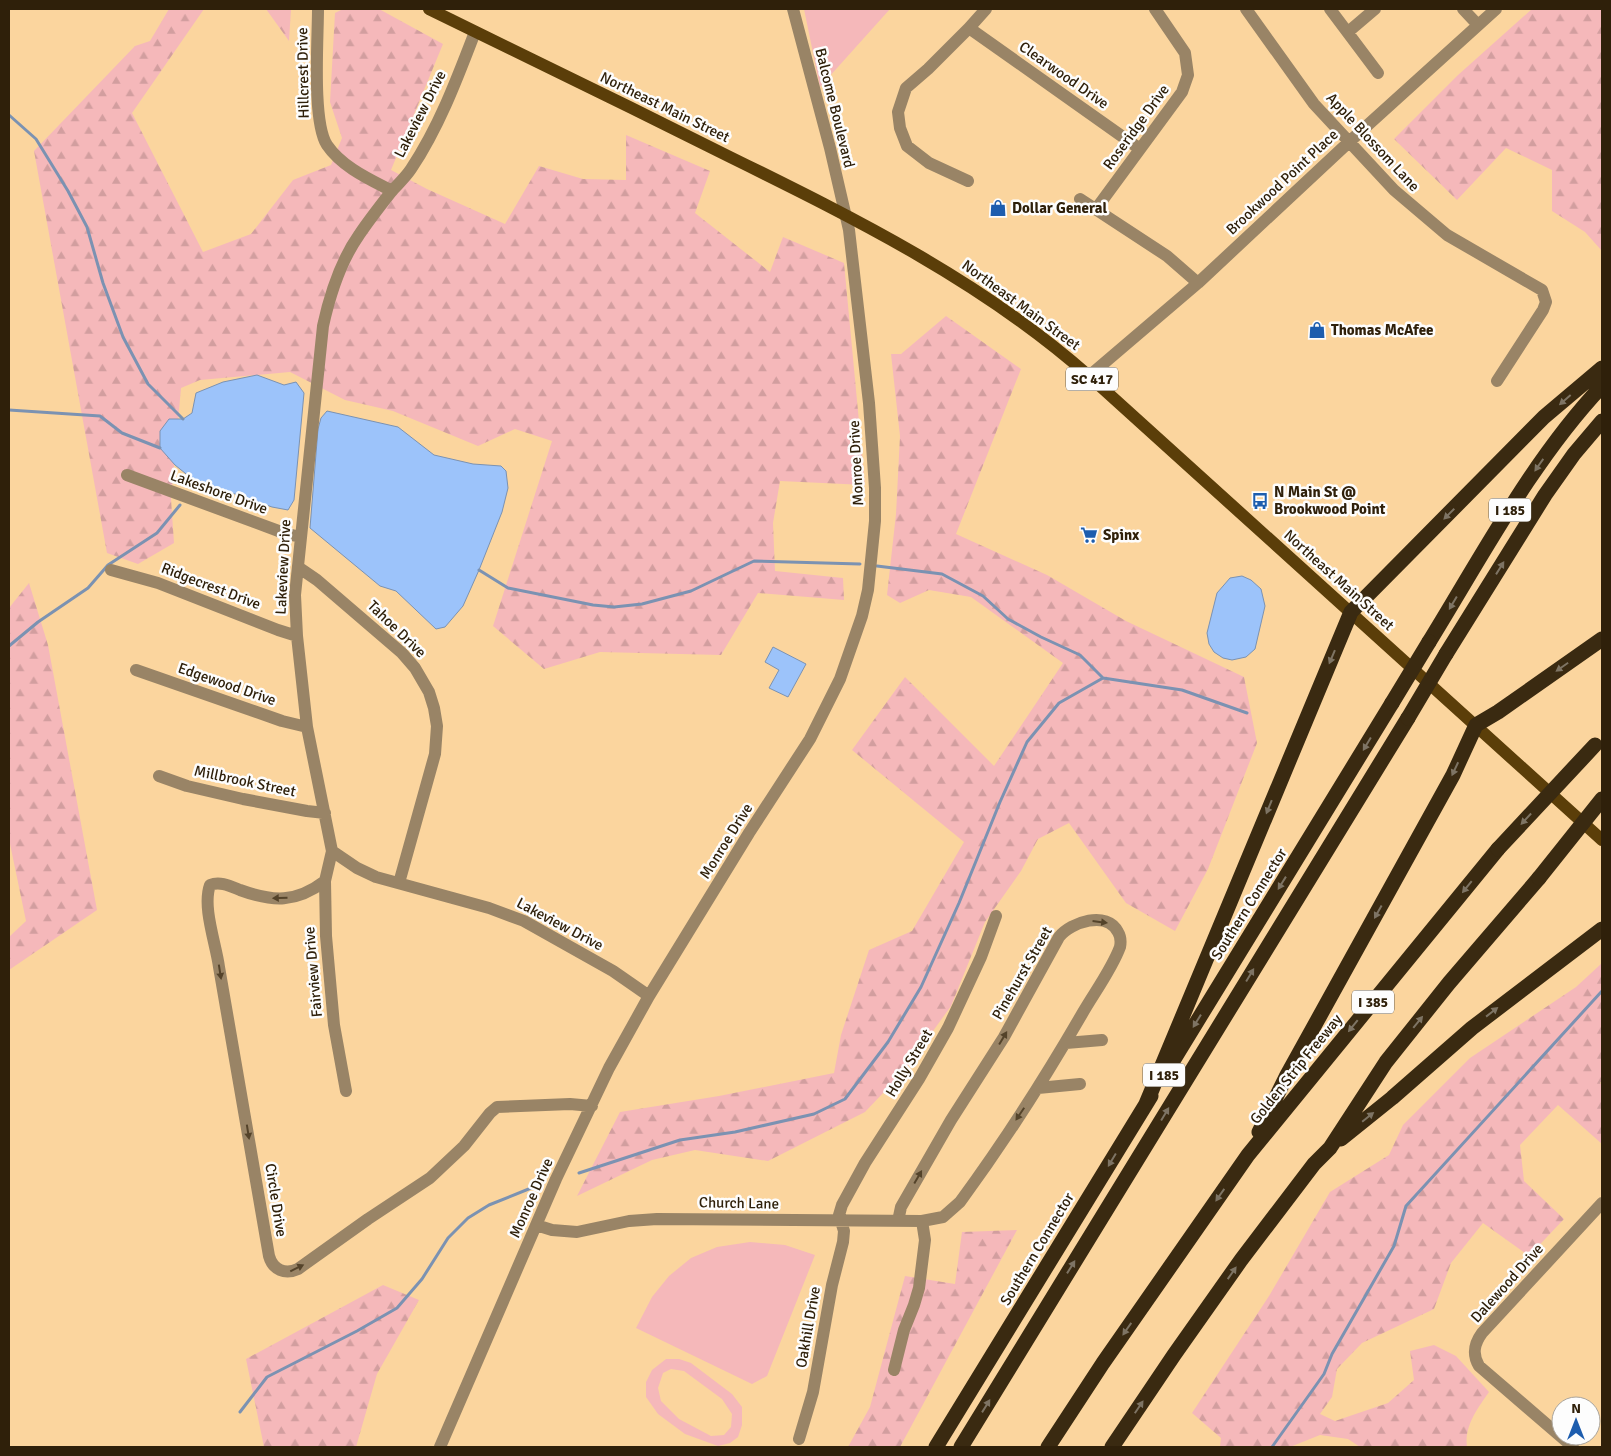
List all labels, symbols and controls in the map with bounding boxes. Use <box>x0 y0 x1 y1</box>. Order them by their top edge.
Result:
street label: Hillcrest Drive <box>293 27 313 119</box>
street label: Clearwood Drive <box>1016 37 1112 113</box>
street label: Balcome Boulevard <box>811 46 859 170</box>
street label: Lakeview Drive <box>390 67 450 161</box>
street label: Northeast Main Street <box>597 68 733 146</box>
street label: Roseridge Drive <box>1099 81 1173 173</box>
street label: Apple Blossom Lane <box>1323 89 1423 195</box>
street label: Brookwood Point Place <box>1222 126 1342 238</box>
shop icon: Dollar General <box>988 198 1008 218</box>
place label: Dollar General <box>1012 199 1108 217</box>
street label: Northeast Main Street <box>958 256 1084 354</box>
shop icon: Thomas McAfee <box>1307 320 1327 340</box>
place label: Thomas McAfee <box>1331 321 1434 339</box>
road number: SC 417 <box>1066 368 1118 390</box>
one-way arrow <box>1559 394 1571 405</box>
street label: Monroe Drive <box>845 420 867 506</box>
one-way arrow <box>1534 458 1544 472</box>
street label: Lakeshore Drive <box>168 466 270 518</box>
place label: N Main St @ Brookwood Point <box>1274 483 1386 518</box>
bus stop icon: N Main St @ Brookwood Point <box>1250 491 1270 511</box>
road number: I 185 <box>1489 498 1531 522</box>
one-way arrow <box>1443 508 1455 520</box>
street label: Lakeview Drive <box>272 519 294 615</box>
supermarket icon: Spinx <box>1079 525 1099 545</box>
place label: Spinx <box>1103 526 1140 544</box>
street label: Northeast Main Street <box>1280 526 1398 634</box>
street label: Ridgecrest Drive <box>159 559 263 613</box>
one-way arrow <box>1495 562 1504 575</box>
one-way arrow <box>1449 596 1458 609</box>
street label: Tahoe Drive <box>364 597 430 661</box>
one-way arrow <box>1327 650 1335 664</box>
street label: Edgewood Drive <box>176 659 278 709</box>
one-way arrow <box>1556 662 1569 672</box>
one-way arrow <box>1362 738 1372 751</box>
street label: Millbrook Street <box>193 761 297 801</box>
one-way arrow <box>1451 762 1460 777</box>
street label: Monroe Drive <box>696 800 756 882</box>
one-way arrow <box>1265 800 1273 815</box>
one-way arrow <box>1520 813 1532 825</box>
street label: Southern Connector <box>1207 844 1291 963</box>
one-way arrow <box>1278 876 1287 889</box>
one-way arrow <box>1461 880 1472 893</box>
street label: Lakeview Drive <box>514 894 606 954</box>
one-way arrow <box>272 895 288 903</box>
one-way arrow <box>1374 905 1382 920</box>
one-way arrow <box>1093 918 1109 926</box>
street label: Pinehurst Street <box>988 923 1056 1023</box>
street label: Fairview Drive <box>300 926 326 1018</box>
one-way arrow <box>217 965 225 981</box>
one-way arrow <box>1246 969 1255 982</box>
road number: I 385 <box>1352 990 1394 1014</box>
one-way arrow <box>1485 1007 1498 1018</box>
street label: Golden Strip Freeway <box>1246 1010 1346 1128</box>
one-way arrow <box>1193 1015 1202 1028</box>
one-way arrow <box>1413 1016 1424 1029</box>
one-way arrow <box>1347 1020 1358 1033</box>
street label: Holly Street <box>882 1026 936 1100</box>
one-way arrow <box>998 1032 1007 1045</box>
road number: I 185 <box>1143 1064 1185 1086</box>
one-way arrow <box>1161 1107 1170 1120</box>
one-way arrow <box>1015 1108 1025 1121</box>
one-way arrow <box>1361 1111 1374 1122</box>
one-way arrow <box>245 1125 253 1141</box>
one-way arrow <box>1108 1153 1117 1166</box>
street label: Monroe Drive <box>505 1155 557 1241</box>
street label: Circle Drive <box>261 1162 291 1238</box>
one-way arrow <box>914 1171 923 1184</box>
street label: Southern Connector <box>996 1189 1078 1309</box>
one-way arrow <box>1215 1189 1225 1202</box>
street label: Church Lane <box>699 1193 779 1213</box>
street label: Dalewood Drive <box>1467 1240 1547 1326</box>
one-way arrow <box>1067 1261 1076 1274</box>
one-way arrow <box>290 1264 304 1272</box>
one-way arrow <box>1227 1266 1237 1280</box>
street label: Oakhill Drive <box>792 1285 824 1369</box>
one-way arrow <box>1122 1322 1132 1336</box>
north arrow <box>1551 1396 1601 1446</box>
one-way arrow <box>982 1399 991 1412</box>
one-way arrow <box>1134 1400 1144 1413</box>
text: N <box>1571 1400 1581 1417</box>

